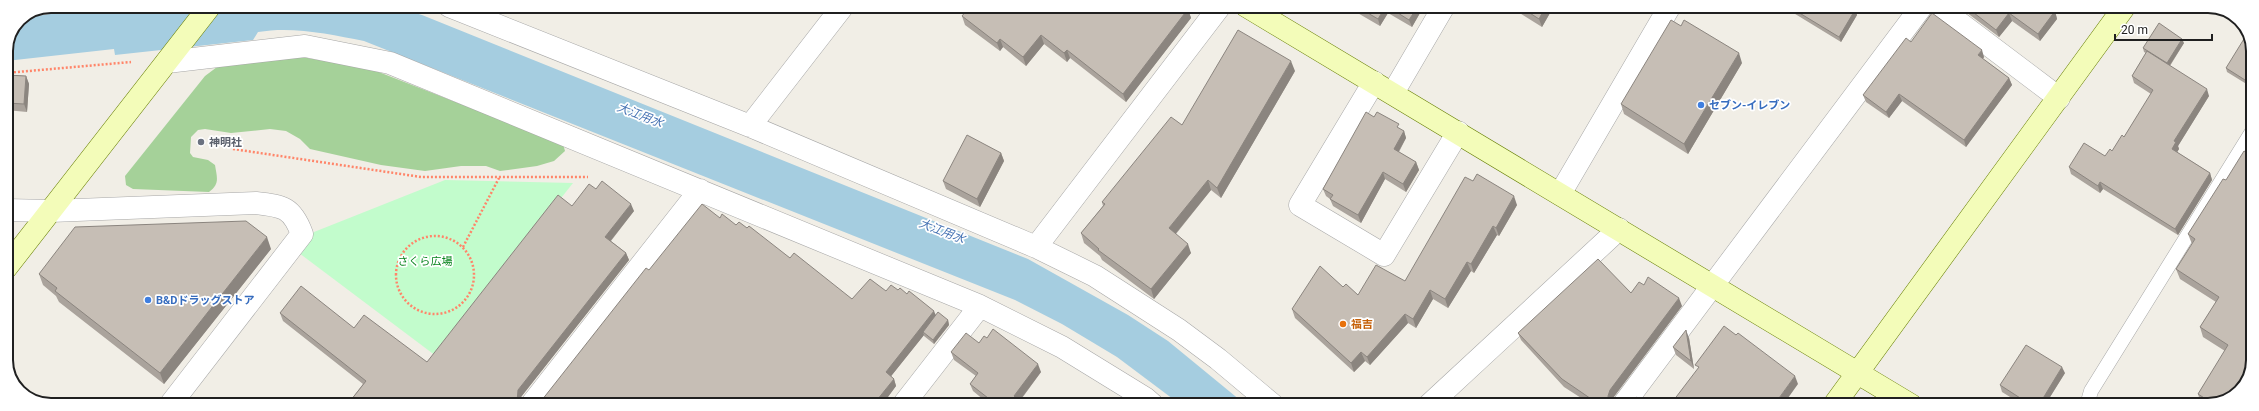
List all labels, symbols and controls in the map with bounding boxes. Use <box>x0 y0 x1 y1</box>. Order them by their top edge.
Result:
scale bar <box>2115 16 2212 42</box>
text: 20 m <box>2121 23 2148 37</box>
place label: セブン-イレブン <box>1709 99 1790 112</box>
water label: 大江用水 <box>615 100 667 131</box>
marker: セブン-イレブン <box>1696 100 1706 110</box>
place label: 神明社 <box>209 136 242 149</box>
marker: 神明社 <box>196 137 206 147</box>
water label: 大江用水 <box>917 216 969 247</box>
park label: さくら広場 <box>398 255 453 268</box>
place label: B&Dドラッグストア <box>156 294 254 307</box>
marker: B&Dドラッグストア <box>143 295 153 305</box>
place label: 福吉 <box>1351 318 1373 331</box>
marker: 福吉 <box>1338 319 1348 329</box>

